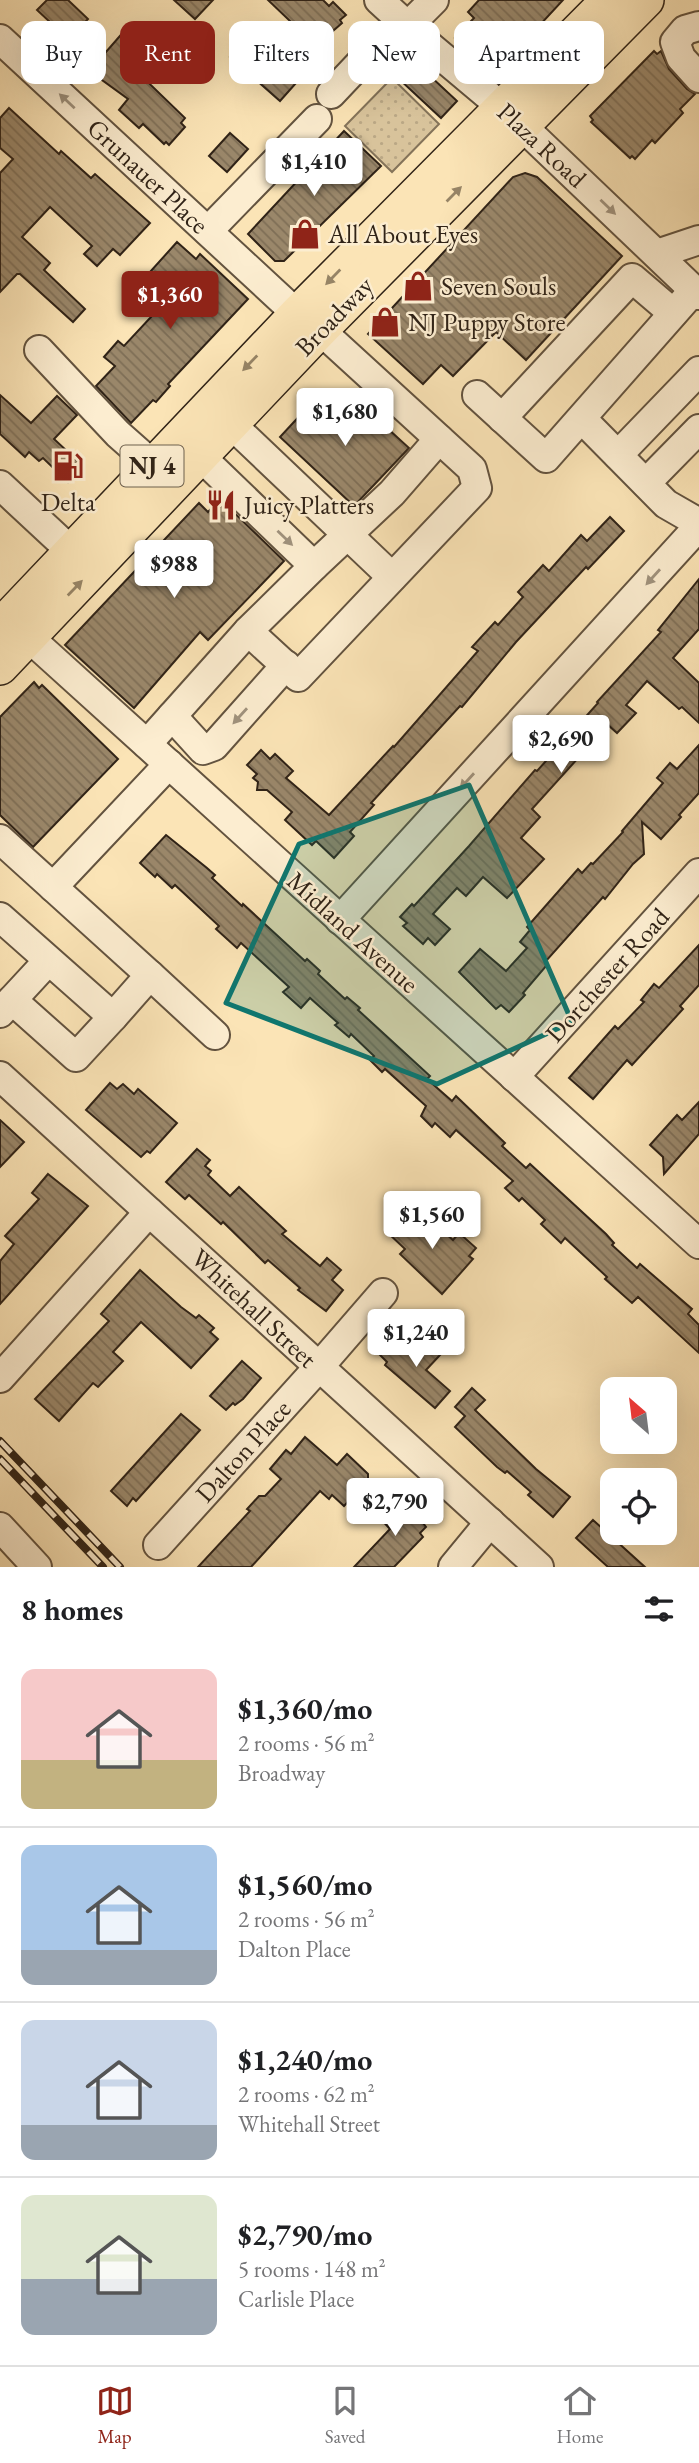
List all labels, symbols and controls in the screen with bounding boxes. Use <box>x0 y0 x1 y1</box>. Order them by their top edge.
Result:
chip: Buy <box>21 21 106 84</box>
chip: Rent <box>120 21 215 84</box>
chip: Filters <box>229 21 334 84</box>
chip: New <box>348 21 440 84</box>
chip: Apartment <box>454 21 604 84</box>
one-way arrow <box>59 93 76 109</box>
street label: Plaza Road <box>490 95 595 196</box>
street label: Grunauer Place <box>80 111 216 241</box>
pin: $1,410 <box>257 138 371 198</box>
text: $1,410 <box>282 146 346 176</box>
one-way arrow <box>445 187 462 203</box>
one-way arrow <box>599 199 616 215</box>
shop icon: All About Eyes <box>288 217 322 251</box>
place label: All About Eyes <box>327 217 478 251</box>
street label: Broadway <box>287 268 381 363</box>
one-way arrow <box>325 268 342 285</box>
shop icon: Seven Souls <box>401 269 435 303</box>
place label: Seven Souls <box>441 269 556 303</box>
pin: $1,360 <box>113 272 227 331</box>
text: $1,360 <box>138 279 202 309</box>
shop icon: NJ Puppy Store <box>368 305 402 339</box>
place label: NJ Puppy Store <box>408 305 566 339</box>
one-way arrow <box>242 354 258 371</box>
pin: $1,680 <box>288 388 402 448</box>
text: $1,680 <box>313 396 377 426</box>
road number: NJ 4 <box>120 446 184 486</box>
fuel station icon: Delta <box>51 449 85 483</box>
place label: Delta <box>41 485 96 519</box>
restaurant icon: Juicy Platters <box>204 488 238 522</box>
place label: Juicy Platters <box>242 488 374 522</box>
one-way arrow <box>276 529 293 545</box>
pin: $988 <box>133 540 215 600</box>
text: $988 <box>150 548 198 578</box>
one-way arrow <box>645 568 661 586</box>
one-way arrow <box>67 580 83 597</box>
one-way arrow <box>233 707 249 724</box>
pin: $2,690 <box>504 716 618 775</box>
text: $2,690 <box>529 723 593 753</box>
one-way arrow <box>459 772 475 789</box>
street label: Midland Avenue <box>280 864 426 1000</box>
street label: Dorchester Road <box>537 900 677 1050</box>
pin: $1,560 <box>375 1192 489 1251</box>
text: $1,560 <box>400 1199 464 1229</box>
street label: Whitehall Street <box>184 1241 324 1375</box>
pin: $1,240 <box>359 1310 473 1369</box>
text: $1,240 <box>384 1317 448 1347</box>
north arrow <box>600 1377 677 1454</box>
map controls <box>600 1377 677 1545</box>
street label: Dalton Place <box>188 1392 298 1510</box>
button: locate <box>600 1468 677 1545</box>
pin: $2,790 <box>338 1478 452 1538</box>
text: $2,790 <box>363 1486 427 1516</box>
text: 8 homes <box>21 1590 123 1629</box>
icon: filters <box>640 1590 678 1628</box>
text: $1,360/mo <box>238 1689 372 1728</box>
icon: home <box>77 1697 161 1781</box>
text: 2 rooms · 56 m² <box>238 1728 375 1758</box>
text: Broadway <box>238 1758 325 1788</box>
text: $1,560/mo <box>238 1865 372 1904</box>
icon: home <box>77 1873 161 1957</box>
text: 2 rooms · 56 m² <box>238 1904 375 1934</box>
text: Dalton Place <box>238 1934 351 1964</box>
text: $1,240/mo <box>238 2040 372 2079</box>
icon: home <box>77 2048 161 2132</box>
text: 2 rooms · 62 m² <box>238 2079 375 2109</box>
text: Whitehall Street <box>238 2109 380 2139</box>
text: $2,790/mo <box>238 2215 372 2254</box>
icon: home <box>77 2223 161 2307</box>
text: 5 rooms · 148 m² <box>238 2254 386 2284</box>
text: Carlisle Place <box>238 2284 354 2314</box>
tab: Map <box>96 2382 134 2449</box>
tab: Saved <box>325 2382 365 2449</box>
tab: Home <box>556 2382 603 2449</box>

